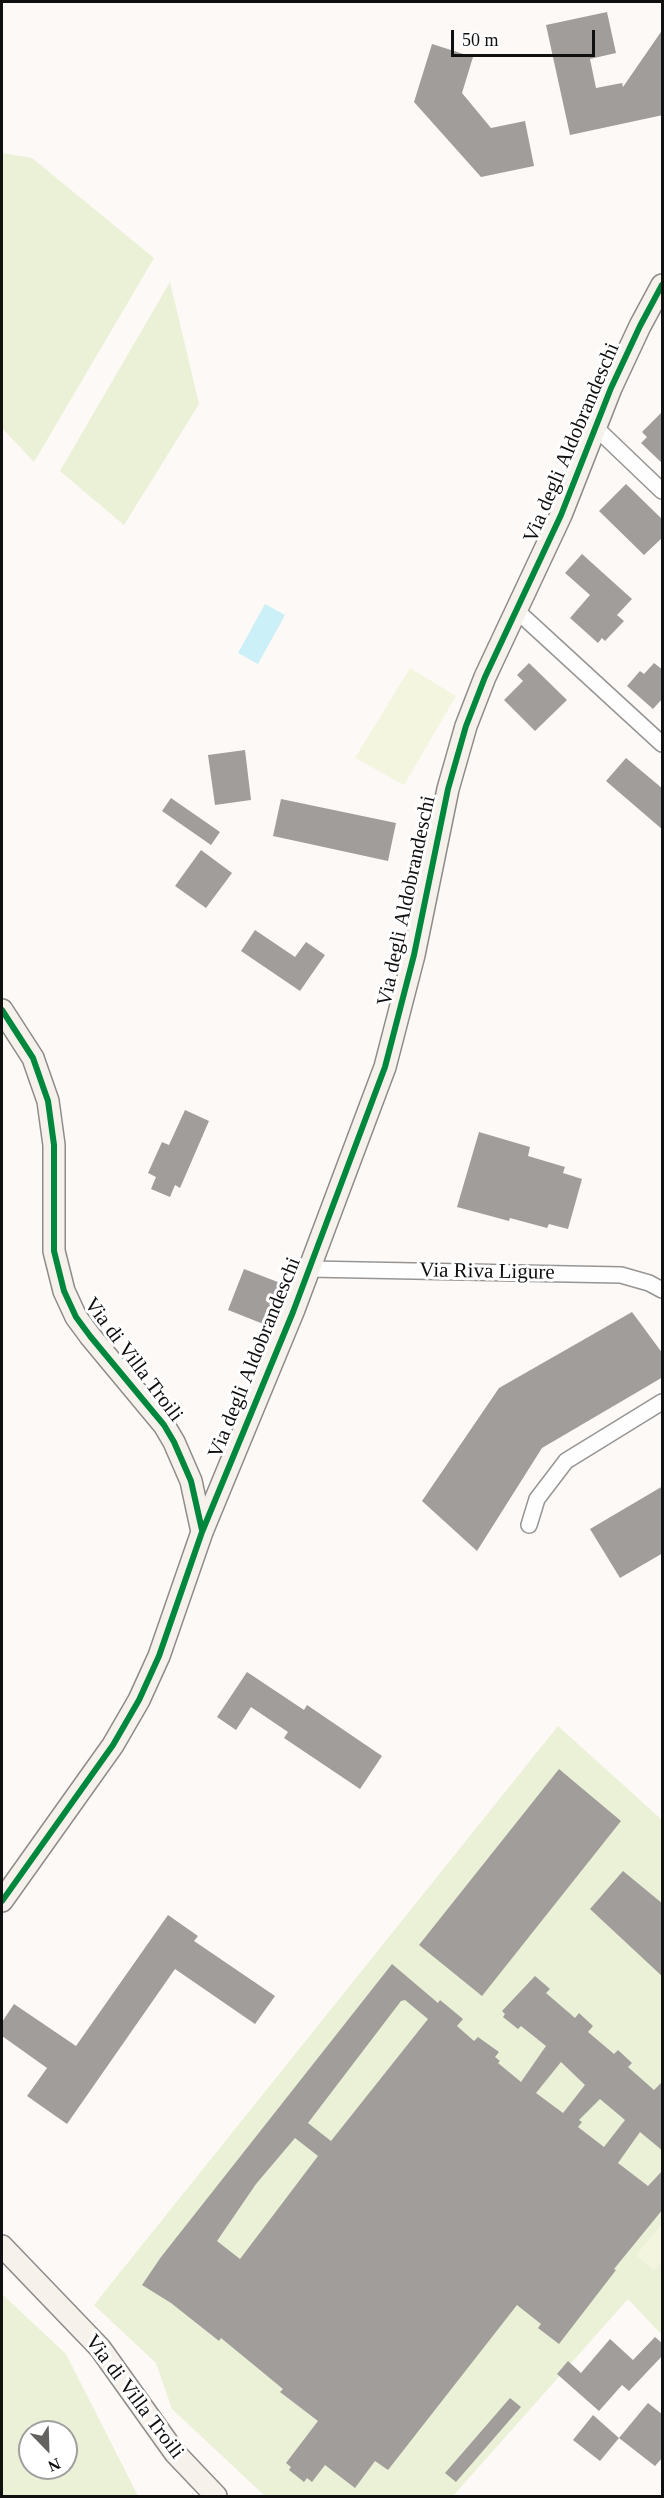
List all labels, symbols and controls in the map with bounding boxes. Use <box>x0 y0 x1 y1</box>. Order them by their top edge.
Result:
scale bar <box>454 18 598 56</box>
text: 50 m <box>462 30 499 50</box>
street label: Via degli Aldobrandeschi <box>518 339 626 547</box>
street label: Via degli Aldobrandeschi <box>372 793 442 1009</box>
street label: Via degli Aldobrandeschi <box>203 1254 307 1462</box>
street label: Via Riva Ligure <box>419 1258 555 1286</box>
street label: Via di Villa Troili <box>78 1293 188 1427</box>
street label: Via di Villa Troili <box>79 2330 189 2464</box>
north arrow <box>18 2420 78 2480</box>
text: N <box>46 2455 63 2475</box>

